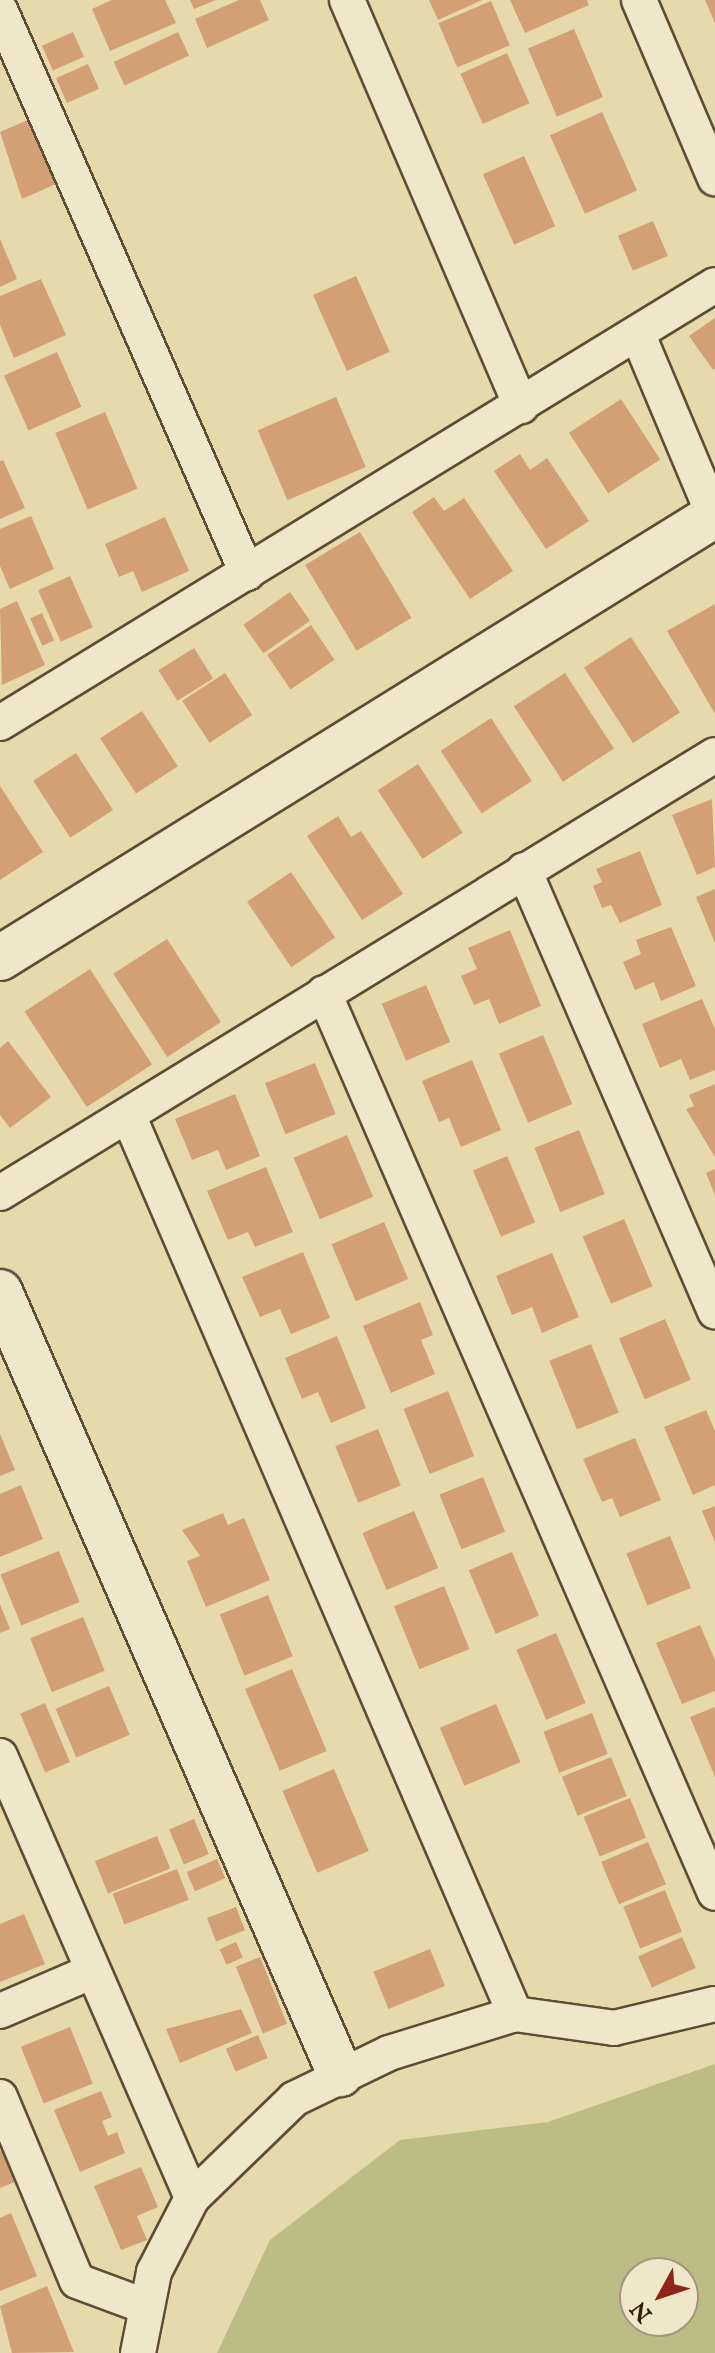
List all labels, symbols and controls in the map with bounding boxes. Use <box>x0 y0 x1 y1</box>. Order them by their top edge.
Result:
north arrow <box>619 2257 699 2337</box>
text: N <box>625 2295 659 2327</box>

